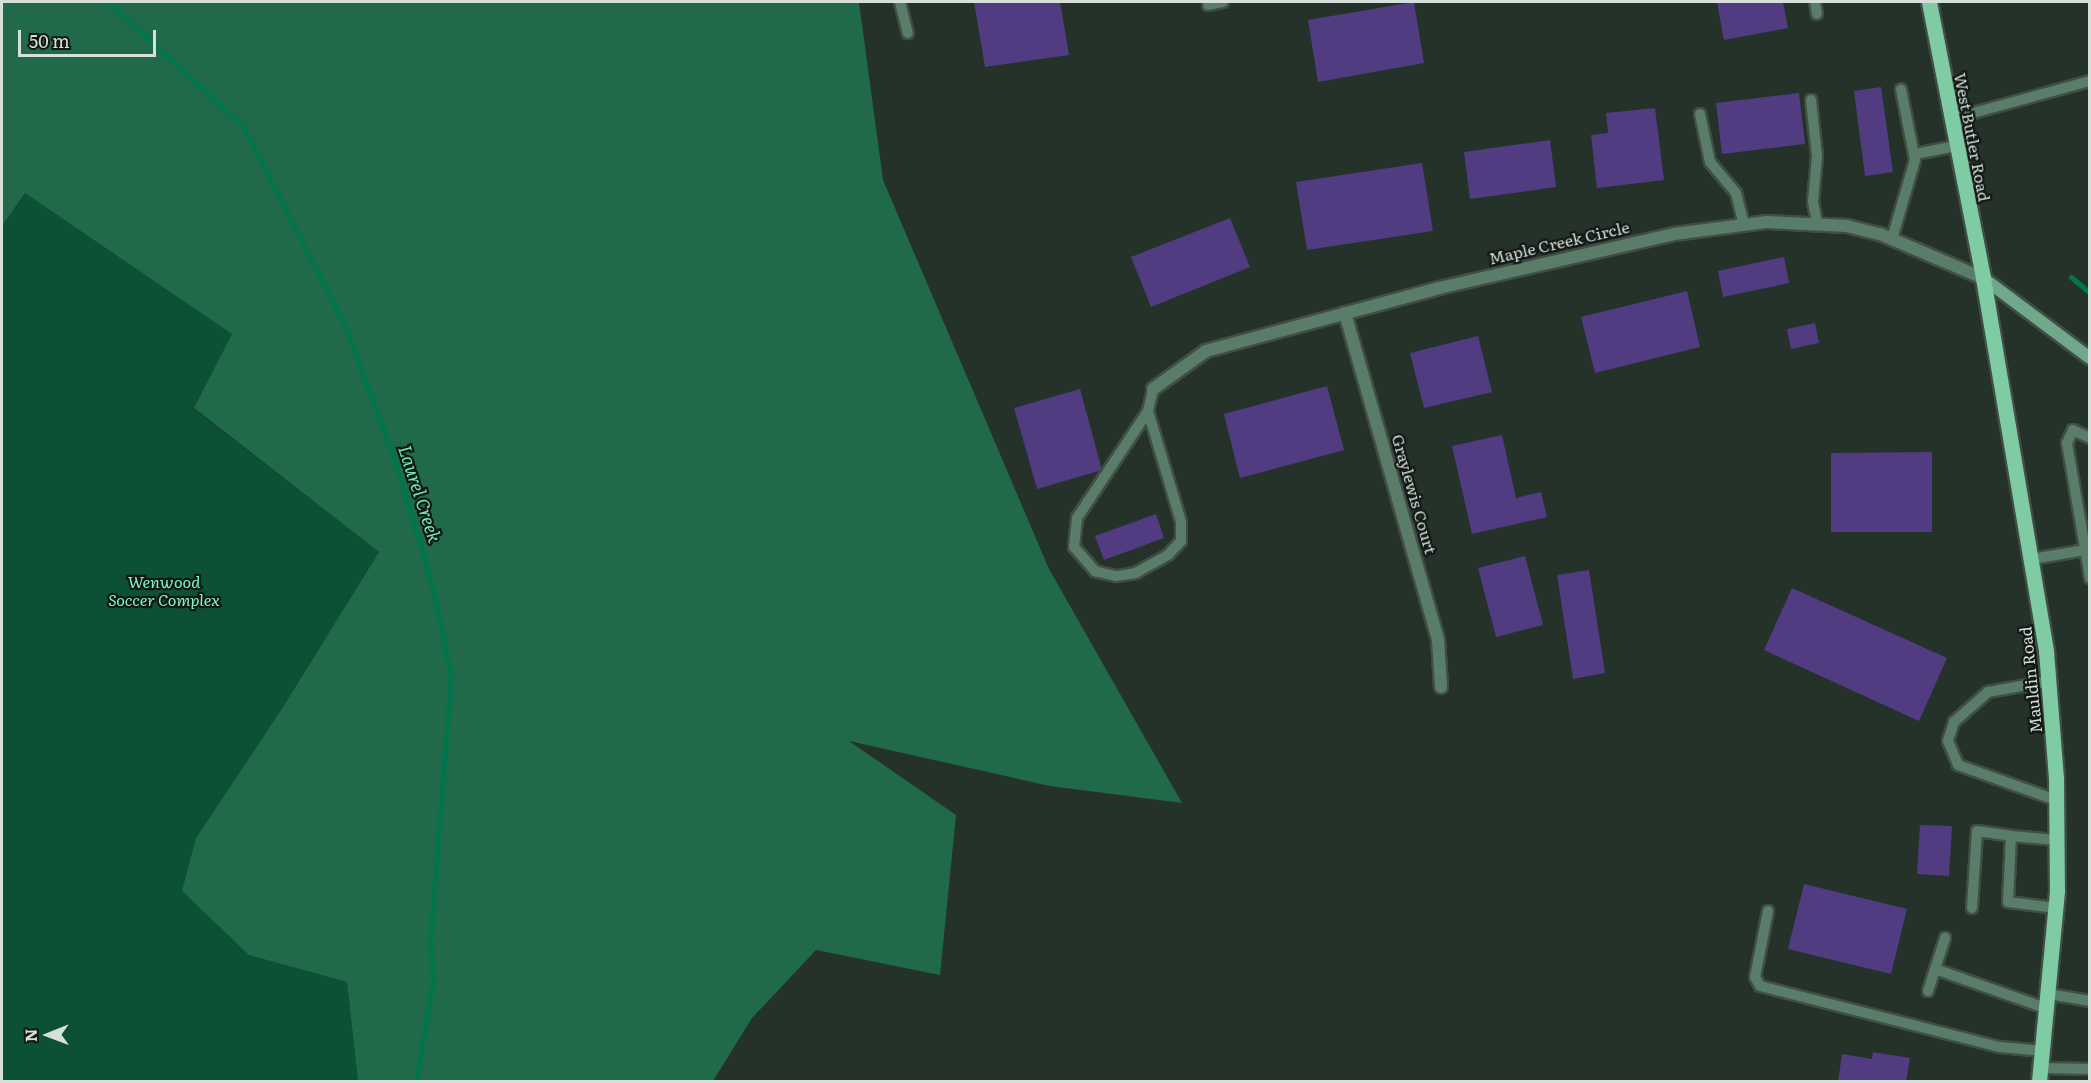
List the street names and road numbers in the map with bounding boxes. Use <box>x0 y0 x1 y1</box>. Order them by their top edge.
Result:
street label: West Butler Road <box>1951 71 1995 203</box>
street label: Maple Creek Circle <box>1487 216 1631 268</box>
street label: Graylewis Court <box>1389 432 1441 556</box>
street label: Mauldin Road <box>2015 626 2045 734</box>

